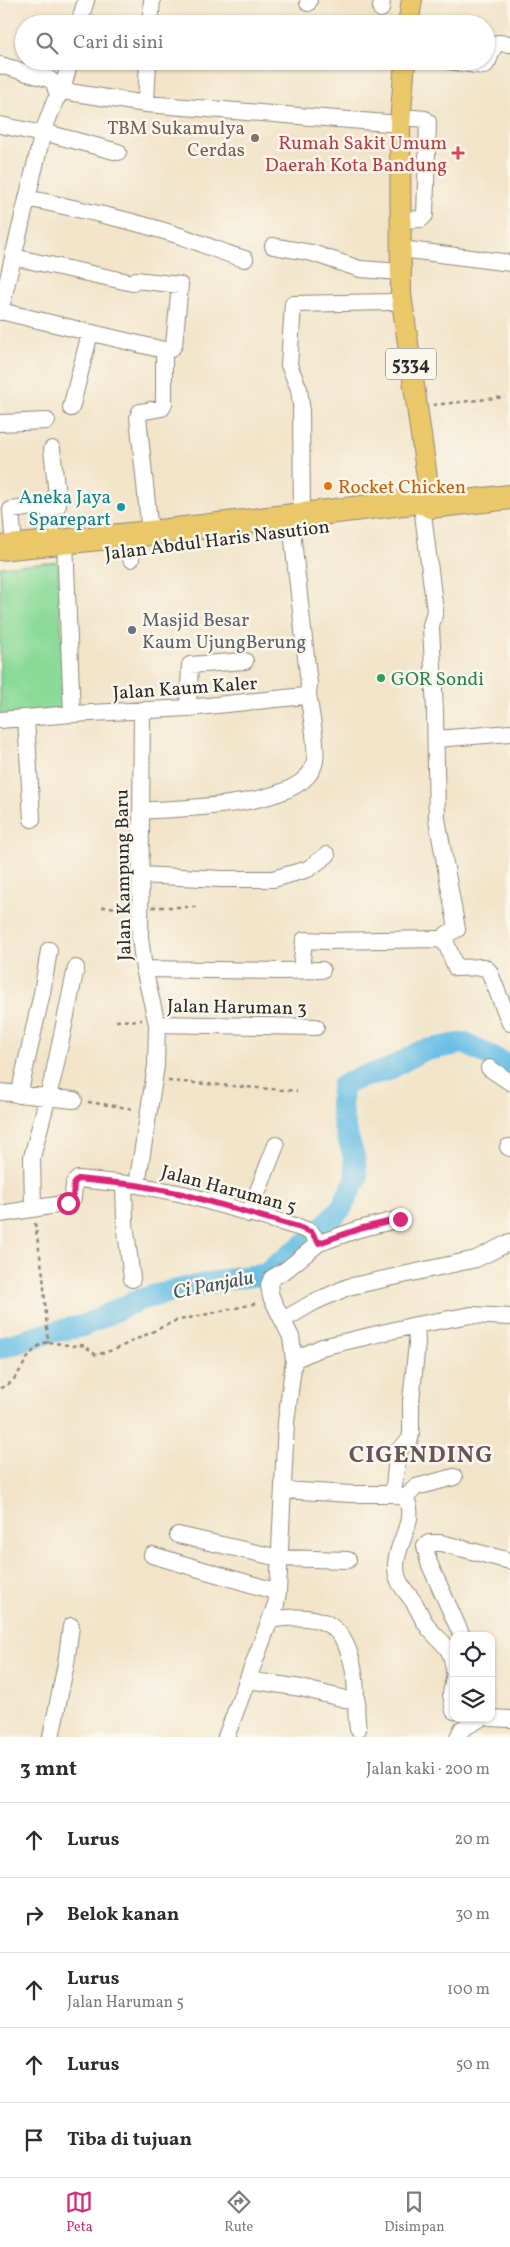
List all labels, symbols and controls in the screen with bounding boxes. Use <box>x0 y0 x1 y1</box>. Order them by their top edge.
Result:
search box <box>15 15 495 70</box>
icon: search <box>33 29 61 57</box>
text: Cari di sini <box>73 30 164 56</box>
place label: TBM Sukamulya Cerdas <box>107 116 245 164</box>
place label: Rumah Sakit Umum Daerah Kota Bandung <box>265 131 447 179</box>
marker: TBM Sukamulya Cerdas <box>249 132 261 144</box>
marker: Rumah Sakit Umum Daerah Kota Bandung <box>451 146 465 160</box>
road number: 5334 <box>386 348 436 379</box>
place label: Rocket Chicken <box>338 475 466 501</box>
marker: Rocket Chicken <box>322 480 334 492</box>
place label: Aneka Jaya Sparepart <box>19 485 111 533</box>
marker: Aneka Jaya Sparepart <box>115 501 127 513</box>
street label: Jalan Abdul Haris Nasution <box>103 514 331 568</box>
place label: Masjid Besar Kaum UjungBerung <box>142 608 306 656</box>
marker: Masjid Besar Kaum UjungBerung <box>126 624 138 636</box>
place label: GOR Sondi <box>391 667 484 693</box>
street label: Jalan Kaum Kaler <box>112 671 258 707</box>
marker: GOR Sondi <box>375 672 387 684</box>
street label: Jalan Kampung Baru <box>110 789 138 961</box>
street label: Jalan Haruman 3 <box>167 994 307 1022</box>
street label: Jalan Haruman 5 <box>158 1159 299 1220</box>
route start <box>57 1192 80 1215</box>
route end <box>389 1208 412 1231</box>
water label: Ci Panjalu <box>171 1264 256 1307</box>
district label: CIGENDING <box>349 1439 493 1473</box>
map controls <box>450 1632 495 1722</box>
button: locate <box>450 1632 495 1677</box>
button: layers <box>450 1677 495 1722</box>
text: 3 mnt <box>20 1755 77 1784</box>
text: Jalan kaki · 200 m <box>366 1759 490 1781</box>
icon: ahead <box>20 1826 48 1854</box>
text: Lurus <box>67 1827 119 1853</box>
text: 20 m <box>455 1829 490 1851</box>
icon: right <box>20 1901 48 1929</box>
text: Belok kanan <box>67 1902 179 1928</box>
text: 30 m <box>455 1904 490 1926</box>
text: Lurus <box>67 1966 119 1992</box>
icon: ahead <box>20 1976 48 2004</box>
text: 100 m <box>447 1979 490 2001</box>
text: Jalan Haruman 5 <box>67 1992 184 2014</box>
icon: ahead <box>20 2051 48 2079</box>
text: Lurus <box>67 2052 119 2078</box>
text: 50 m <box>456 2054 490 2076</box>
icon: arrive <box>20 2126 48 2154</box>
text: Tiba di tujuan <box>67 2127 192 2153</box>
tab: Peta <box>65 2188 93 2237</box>
tab: Rute <box>224 2188 253 2237</box>
tab: Disimpan <box>384 2188 445 2237</box>

